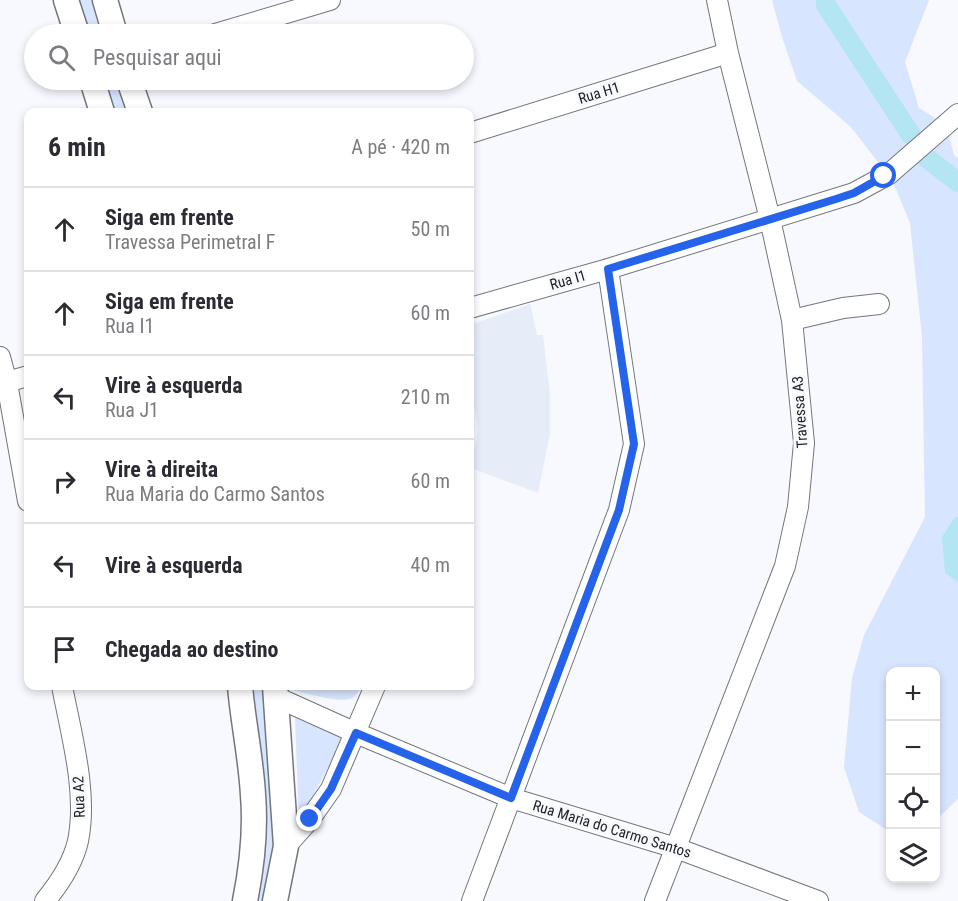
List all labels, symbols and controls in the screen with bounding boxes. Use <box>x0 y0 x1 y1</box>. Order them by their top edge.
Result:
search box <box>24 24 474 90</box>
icon: search <box>45 41 78 74</box>
text: Pesquisar aqui <box>93 45 222 70</box>
street label: Rua H1 <box>576 78 622 108</box>
text: 6 min <box>48 132 106 162</box>
text: A pé · 420 m <box>351 135 450 159</box>
route start <box>870 162 896 188</box>
text: Siga em frente <box>105 205 234 230</box>
icon: ahead <box>48 213 81 246</box>
text: 50 m <box>411 217 450 241</box>
text: Travessa Perimetral F <box>105 230 275 254</box>
street label: Rua I1 <box>548 266 588 294</box>
text: Siga em frente <box>105 289 234 314</box>
icon: ahead <box>48 297 81 330</box>
text: 60 m <box>411 301 450 325</box>
text: Rua I1 <box>105 314 154 338</box>
text: Vire à esquerda <box>105 373 243 398</box>
street label: Travessa A3 <box>788 375 812 449</box>
icon: left <box>48 381 81 414</box>
text: 210 m <box>401 385 450 409</box>
text: Rua J1 <box>105 398 159 422</box>
text: Vire à direita <box>105 457 218 482</box>
icon: right <box>48 465 81 498</box>
text: 60 m <box>411 469 450 493</box>
text: Rua Maria do Carmo Santos <box>105 482 325 506</box>
icon: left <box>48 549 81 582</box>
text: Vire à esquerda <box>105 553 243 578</box>
text: 40 m <box>411 553 450 577</box>
icon: arrive <box>48 633 81 666</box>
text: Chegada ao destino <box>105 637 279 662</box>
map controls <box>886 667 940 883</box>
button: + <box>886 667 940 721</box>
button: − <box>886 721 940 775</box>
button: locate <box>886 775 940 829</box>
street label: Rua A2 <box>69 776 89 818</box>
street label: Rua Maria do Carmo Santos <box>531 796 694 862</box>
route end <box>296 805 322 831</box>
button: layers <box>886 829 940 883</box>

